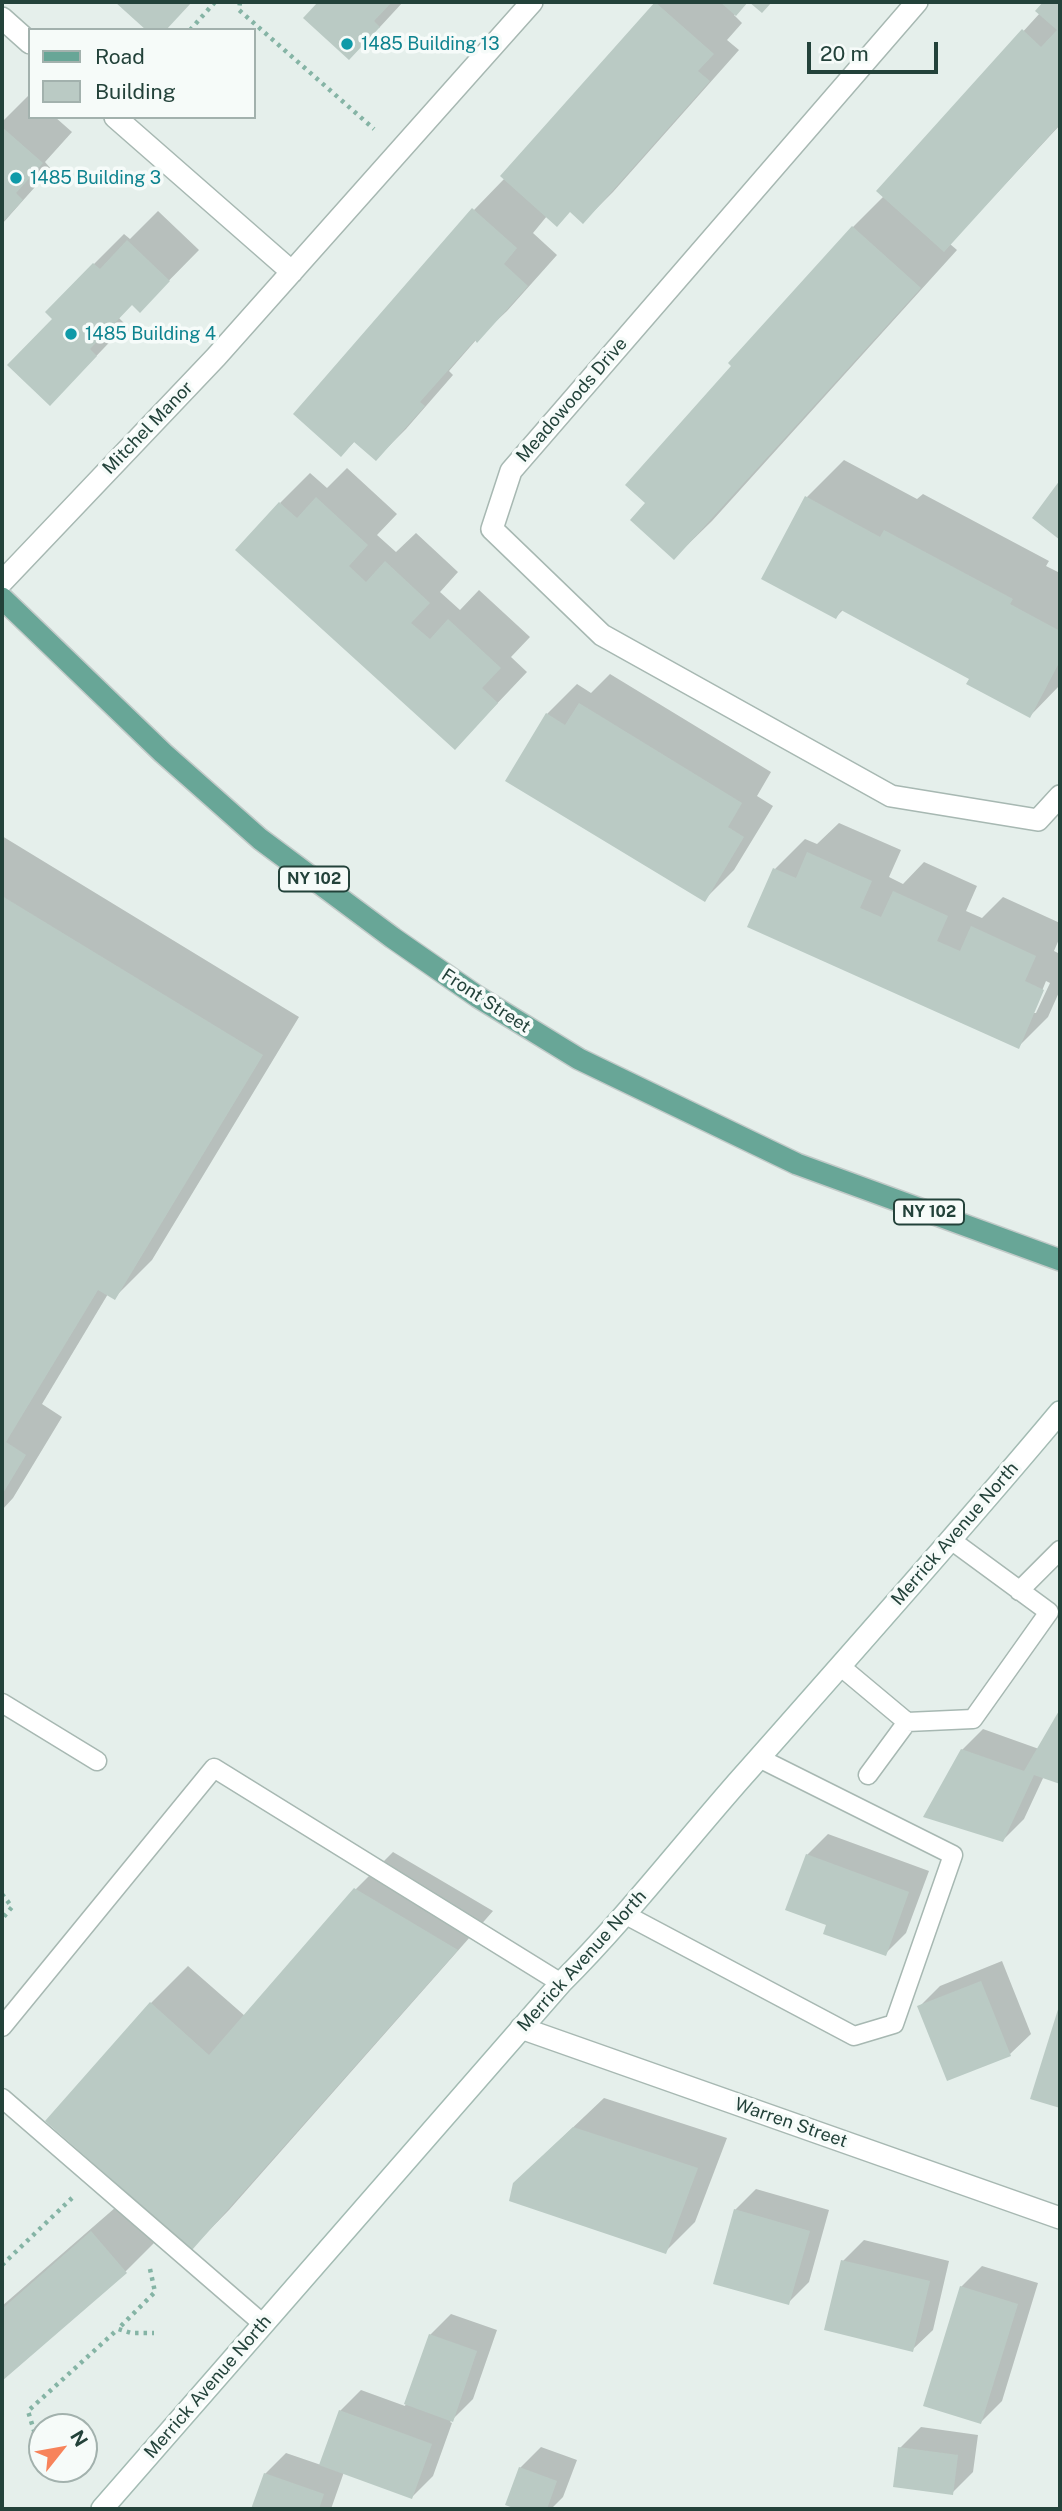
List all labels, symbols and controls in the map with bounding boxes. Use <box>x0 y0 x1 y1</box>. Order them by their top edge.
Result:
legend <box>28 28 256 119</box>
scale bar <box>810 28 941 72</box>
place label: 1485 Building 13 <box>361 33 499 55</box>
marker: 1485 Building 13 <box>339 36 355 52</box>
text: 20 m <box>820 41 869 66</box>
text: Road <box>95 44 145 69</box>
text: Building <box>95 79 176 104</box>
place label: 1485 Building 3 <box>30 167 161 189</box>
marker: 1485 Building 3 <box>8 170 24 186</box>
place label: 1485 Building 4 <box>85 323 216 345</box>
marker: 1485 Building 4 <box>63 326 79 342</box>
street label: Meadowoods Drive <box>512 333 632 467</box>
street label: Mitchel Manor <box>98 377 198 479</box>
road number: NY 102 <box>279 866 349 892</box>
street label: Front Street <box>437 964 535 1038</box>
road number: NY 102 <box>894 1200 964 1224</box>
street label: Merrick Avenue North <box>887 1458 1023 1610</box>
street label: Merrick Avenue North <box>513 1886 651 2036</box>
street label: Warren Street <box>732 2094 850 2152</box>
street label: Merrick Avenue North <box>140 2311 276 2463</box>
north arrow <box>28 2413 98 2483</box>
text: N <box>66 2426 93 2450</box>

